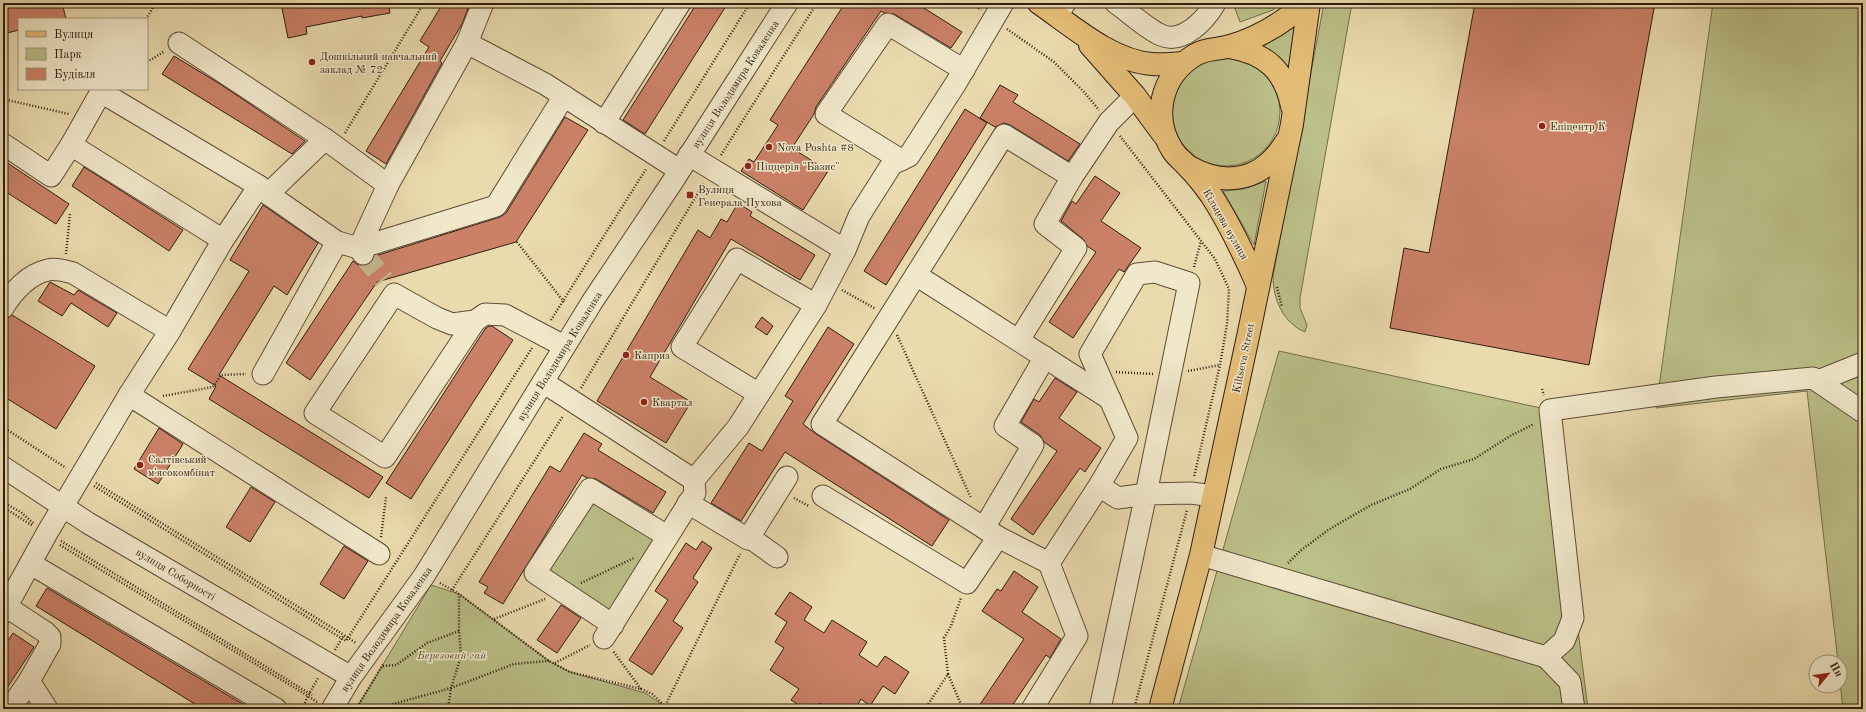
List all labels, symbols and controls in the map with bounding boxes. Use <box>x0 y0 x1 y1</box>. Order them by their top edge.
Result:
legend <box>18 18 148 90</box>
street label: вулиця Володимира Коваленка <box>691 18 782 151</box>
text: Вулиця <box>54 29 93 41</box>
text: Парк <box>54 49 82 61</box>
place label: Дошкільний навчальний заклад № 72 <box>320 52 437 76</box>
marker: Дошкільний навчальний заклад № 72 <box>307 57 317 67</box>
text: Будівля <box>54 68 96 81</box>
marker: Епіцентр К <box>1537 121 1547 131</box>
place label: Епіцентр К <box>1550 122 1606 133</box>
marker: Nova Poshta #8 <box>764 142 774 152</box>
place label: Nova Poshta #8 <box>777 143 854 154</box>
marker: Піццерія "Базис" <box>743 161 753 171</box>
place label: Піццерія "Базис" <box>756 162 840 173</box>
place label: Вулиця Генерала Пухова <box>698 185 782 209</box>
street label: Кільцева вулиця <box>1200 188 1250 262</box>
marker: Вулиця Генерала Пухова <box>685 190 695 200</box>
street label: вулиця Володимира Коваленка <box>516 290 605 423</box>
street label: Kiltseva Street <box>1232 322 1257 394</box>
marker: Каприз <box>621 350 631 360</box>
place label: Каприз <box>634 351 670 362</box>
marker: Квартал <box>639 397 649 407</box>
place label: Квартал <box>652 398 693 409</box>
place label: Салтівський мʼясокомбінат <box>148 455 215 479</box>
marker: Салтівський мʼясокомбінат <box>135 460 145 470</box>
street label: вулиця Соборності <box>134 547 217 603</box>
street label: вулиця Володимира Коваленка <box>340 565 435 694</box>
park label: Березовий гай <box>417 651 487 662</box>
north arrow <box>1808 654 1848 694</box>
text: Пн <box>1827 661 1844 679</box>

